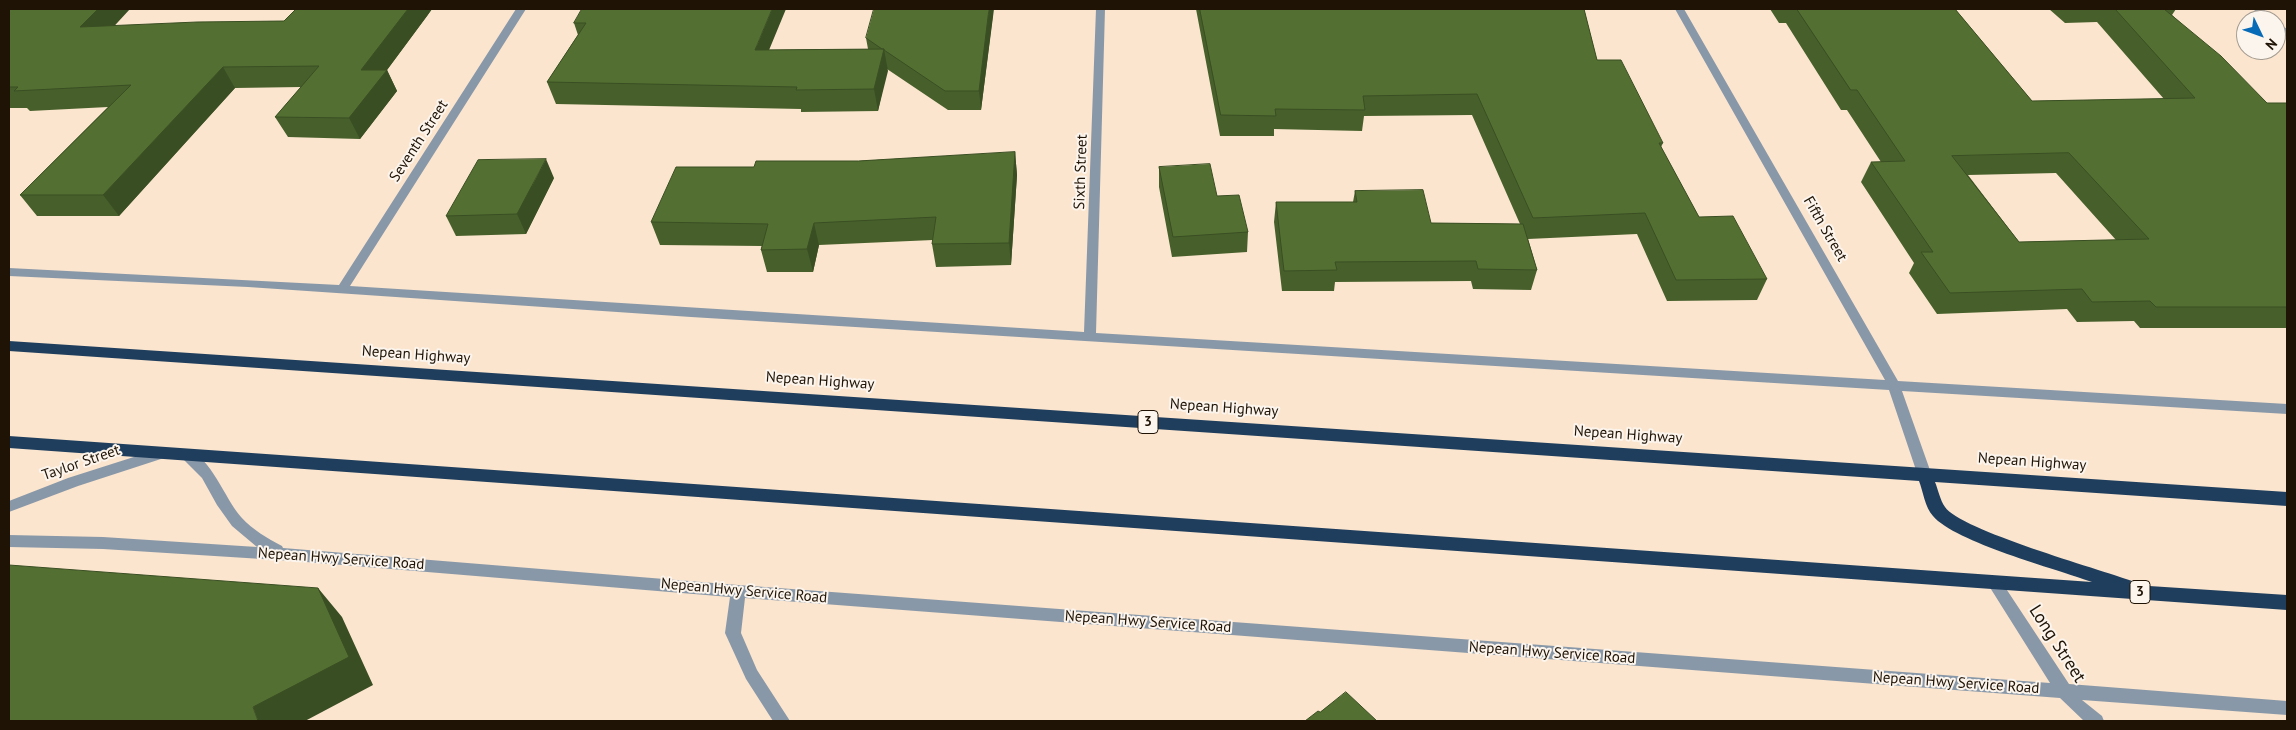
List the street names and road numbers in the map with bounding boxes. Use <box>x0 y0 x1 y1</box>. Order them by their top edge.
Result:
street label: Seventh Street <box>386 97 452 185</box>
street label: Sixth Street <box>1071 134 1091 210</box>
street label: Fifth Street <box>1799 193 1851 265</box>
street label: Nepean Highway <box>361 342 471 368</box>
street label: Nepean Highway <box>765 368 875 394</box>
street label: Nepean Highway <box>1169 395 1279 421</box>
road number: 3 <box>1138 411 1158 434</box>
street label: Nepean Highway <box>1573 422 1683 448</box>
street label: Taylor Street <box>40 441 122 485</box>
street label: Nepean Highway <box>1977 449 2087 475</box>
street label: Nepean Hwy Service Road <box>257 544 425 574</box>
street label: Nepean Hwy Service Road <box>660 575 828 607</box>
road number: 3 <box>2130 580 2150 604</box>
street label: Long Street <box>2024 601 2090 687</box>
street label: Nepean Hwy Service Road <box>1064 607 1232 637</box>
street label: Nepean Hwy Service Road <box>1468 638 1636 668</box>
street label: Nepean Hwy Service Road <box>1872 668 2040 698</box>

